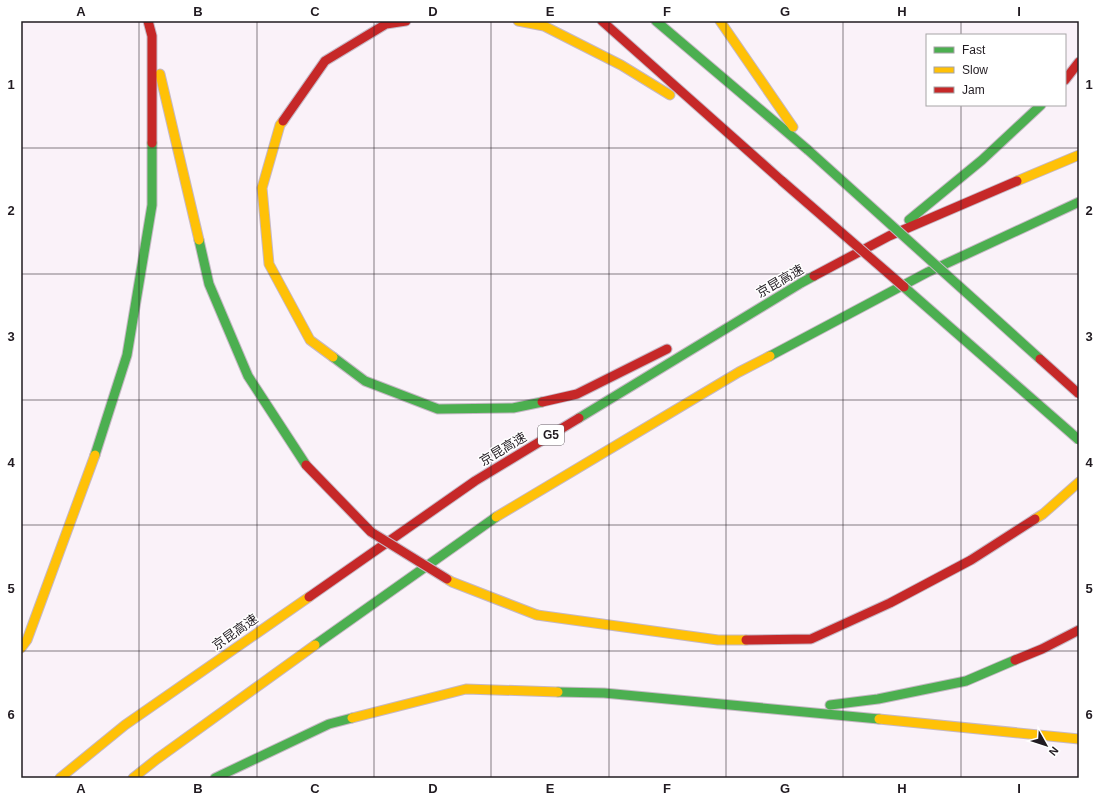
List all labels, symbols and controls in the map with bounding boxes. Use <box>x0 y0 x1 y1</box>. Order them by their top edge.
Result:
text: A <box>76 4 86 19</box>
text: B <box>193 4 203 19</box>
text: C <box>310 4 320 19</box>
text: D <box>428 4 438 19</box>
text: E <box>546 4 555 19</box>
text: F <box>663 4 671 19</box>
text: G <box>780 4 790 19</box>
text: H <box>897 4 907 19</box>
text: I <box>1017 4 1021 19</box>
legend <box>926 34 1066 106</box>
text: Fast <box>962 43 986 57</box>
text: Slow <box>962 63 988 77</box>
text: 1 <box>7 77 15 92</box>
text: 1 <box>1085 77 1093 92</box>
text: Jam <box>962 83 985 97</box>
text: 2 <box>7 203 15 218</box>
text: 2 <box>1085 203 1093 218</box>
street label: 京昆高速 <box>754 262 806 300</box>
text: 3 <box>7 329 15 344</box>
text: 3 <box>1085 329 1093 344</box>
road number: G5 <box>538 425 564 445</box>
street label: 京昆高速 <box>477 429 529 469</box>
text: 4 <box>7 455 15 470</box>
text: 4 <box>1085 455 1093 470</box>
text: 5 <box>7 581 15 596</box>
text: 5 <box>1085 581 1093 596</box>
street label: 京昆高速 <box>209 611 261 653</box>
text: 6 <box>7 707 15 722</box>
text: 6 <box>1085 707 1093 722</box>
north arrow <box>1026 725 1066 765</box>
text: N <box>1047 744 1061 758</box>
text: A <box>76 781 86 796</box>
text: B <box>193 781 203 796</box>
text: C <box>310 781 320 796</box>
text: D <box>428 781 438 796</box>
text: E <box>546 781 555 796</box>
text: F <box>663 781 671 796</box>
text: G <box>780 781 790 796</box>
text: H <box>897 781 907 796</box>
text: I <box>1017 781 1021 796</box>

